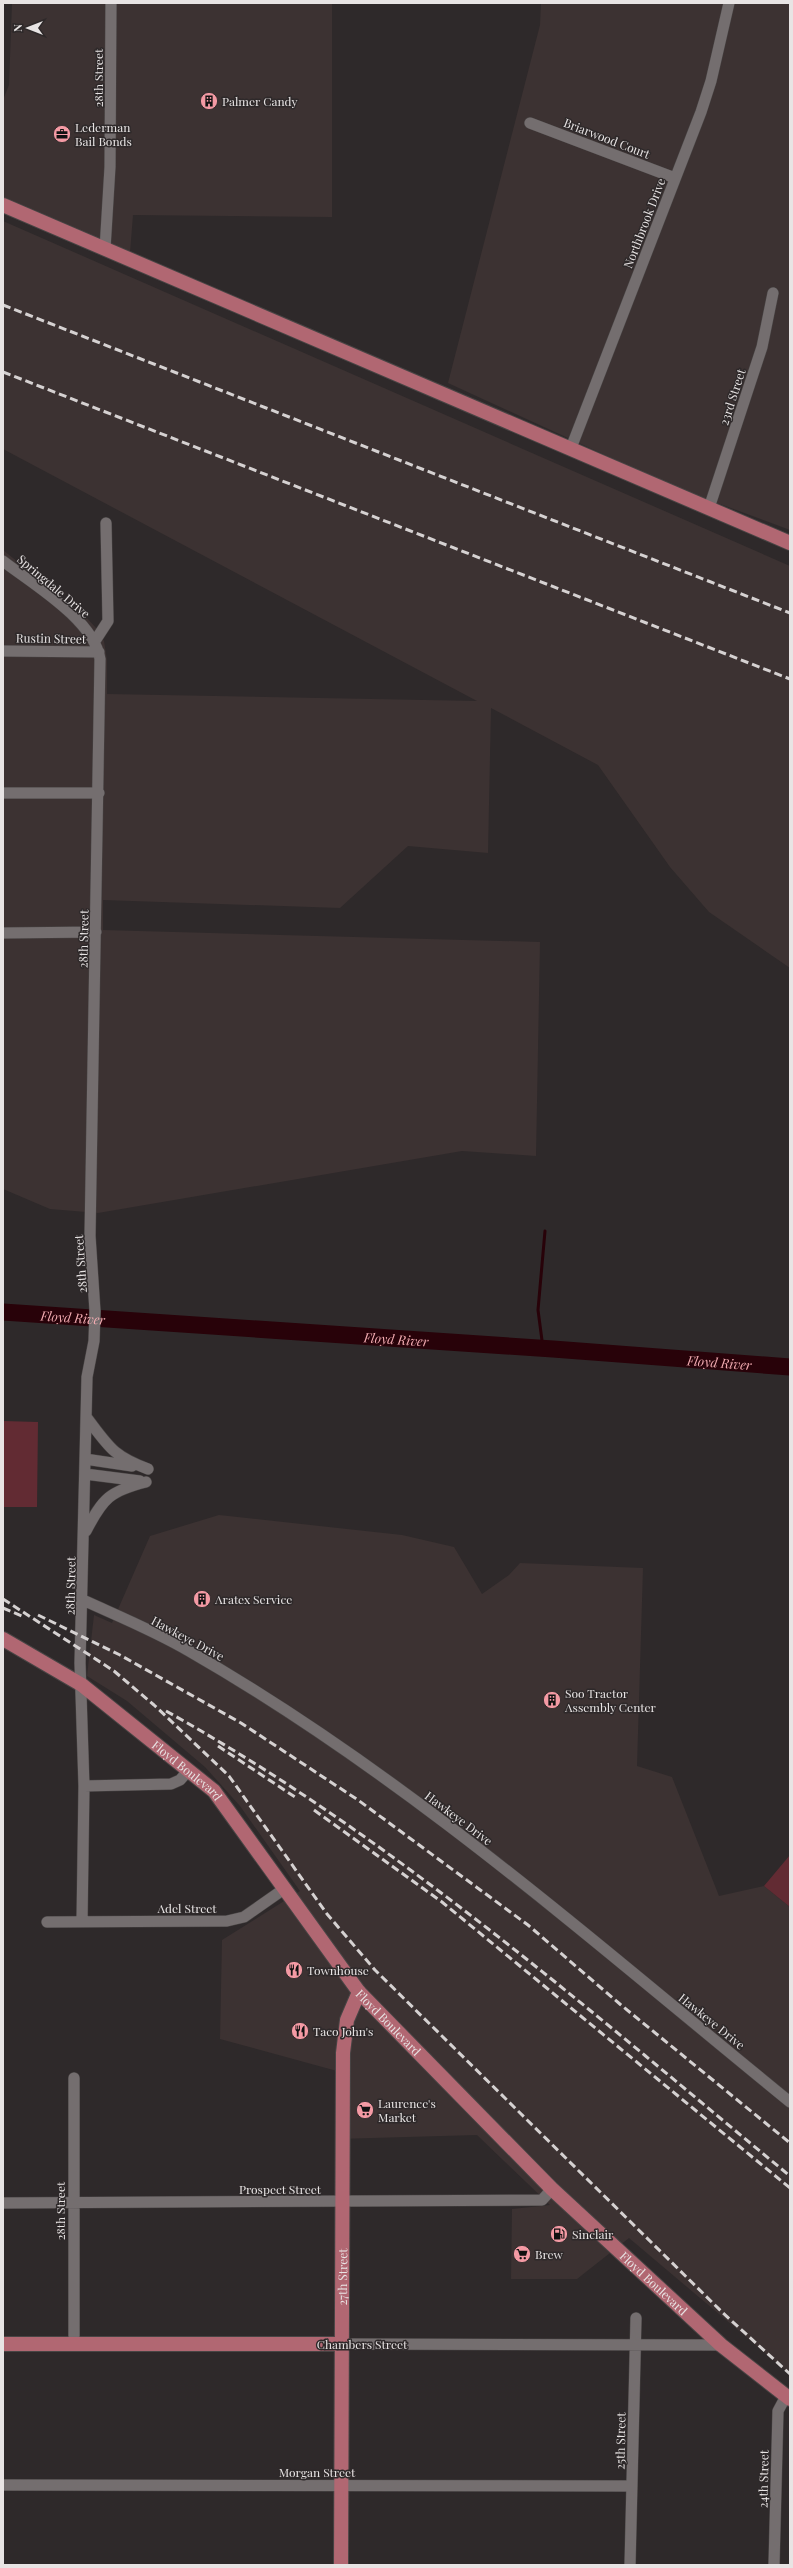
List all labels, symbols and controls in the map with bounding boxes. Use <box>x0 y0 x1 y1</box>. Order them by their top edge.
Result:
north arrow <box>8 8 48 48</box>
text: N <box>10 24 25 32</box>
street label: 28th Street <box>90 48 106 107</box>
building icon: Palmer Candy <box>199 91 219 111</box>
place label: Palmer Candy <box>222 93 298 109</box>
street label: Briarwood Court <box>562 114 653 162</box>
place label: Lederman Bail Bonds <box>75 119 132 149</box>
office icon: Lederman Bail Bonds <box>52 124 72 144</box>
street label: Northbrook Drive <box>619 176 669 270</box>
street label: 23rd Street <box>715 366 749 427</box>
street label: Springdale Drive <box>14 551 94 621</box>
street label: Rustin Street <box>16 629 87 647</box>
street label: 28th Street <box>74 909 92 968</box>
street label: 28th Street <box>70 1234 90 1294</box>
water label: Floyd River <box>39 1306 106 1327</box>
water label: Floyd River <box>362 1328 429 1349</box>
water label: Floyd River <box>685 1351 753 1373</box>
street label: 28th Street <box>61 1556 79 1615</box>
building icon: Aratex Service <box>192 1589 212 1609</box>
place label: Aratex Service <box>214 1591 292 1607</box>
street label: Hawkeye Drive <box>149 1612 227 1664</box>
place label: Soo Tractor Assembly Center <box>564 1685 657 1715</box>
building icon: Soo Tractor Assembly Center <box>542 1690 562 1710</box>
street label: Floyd Boulevard <box>149 1737 226 1804</box>
street label: Hawkeye Drive <box>422 1787 496 1849</box>
street label: Adel Street <box>156 1900 217 1916</box>
restaurant icon: Townhouse <box>284 1960 304 1980</box>
place label: Townhouse <box>307 1962 369 1978</box>
street label: Floyd Boulevard <box>353 1986 425 2059</box>
street label: Hawkeye Drive <box>676 1989 748 2053</box>
restaurant icon: Taco John's <box>290 2021 310 2041</box>
place label: Taco John's <box>313 2023 373 2039</box>
place label: Laurence's Market <box>378 2095 436 2125</box>
supermarket icon: Laurence's Market <box>355 2100 375 2120</box>
street label: 28th Street <box>52 2181 68 2240</box>
street label: Prospect Street <box>239 2181 322 2197</box>
fuel station icon: Sinclair <box>549 2224 569 2244</box>
place label: Sinclair <box>572 2226 614 2242</box>
supermarket icon: Brew <box>512 2244 532 2264</box>
place label: Brew <box>535 2246 564 2262</box>
street label: 27th Street <box>334 2248 350 2306</box>
street label: Floyd Boulevard <box>617 2248 691 2318</box>
street label: Chambers Street <box>317 2336 408 2352</box>
street label: 25th Street <box>612 2411 629 2470</box>
street label: 24th Street <box>754 2449 772 2508</box>
street label: Morgan Street <box>279 2464 356 2480</box>

